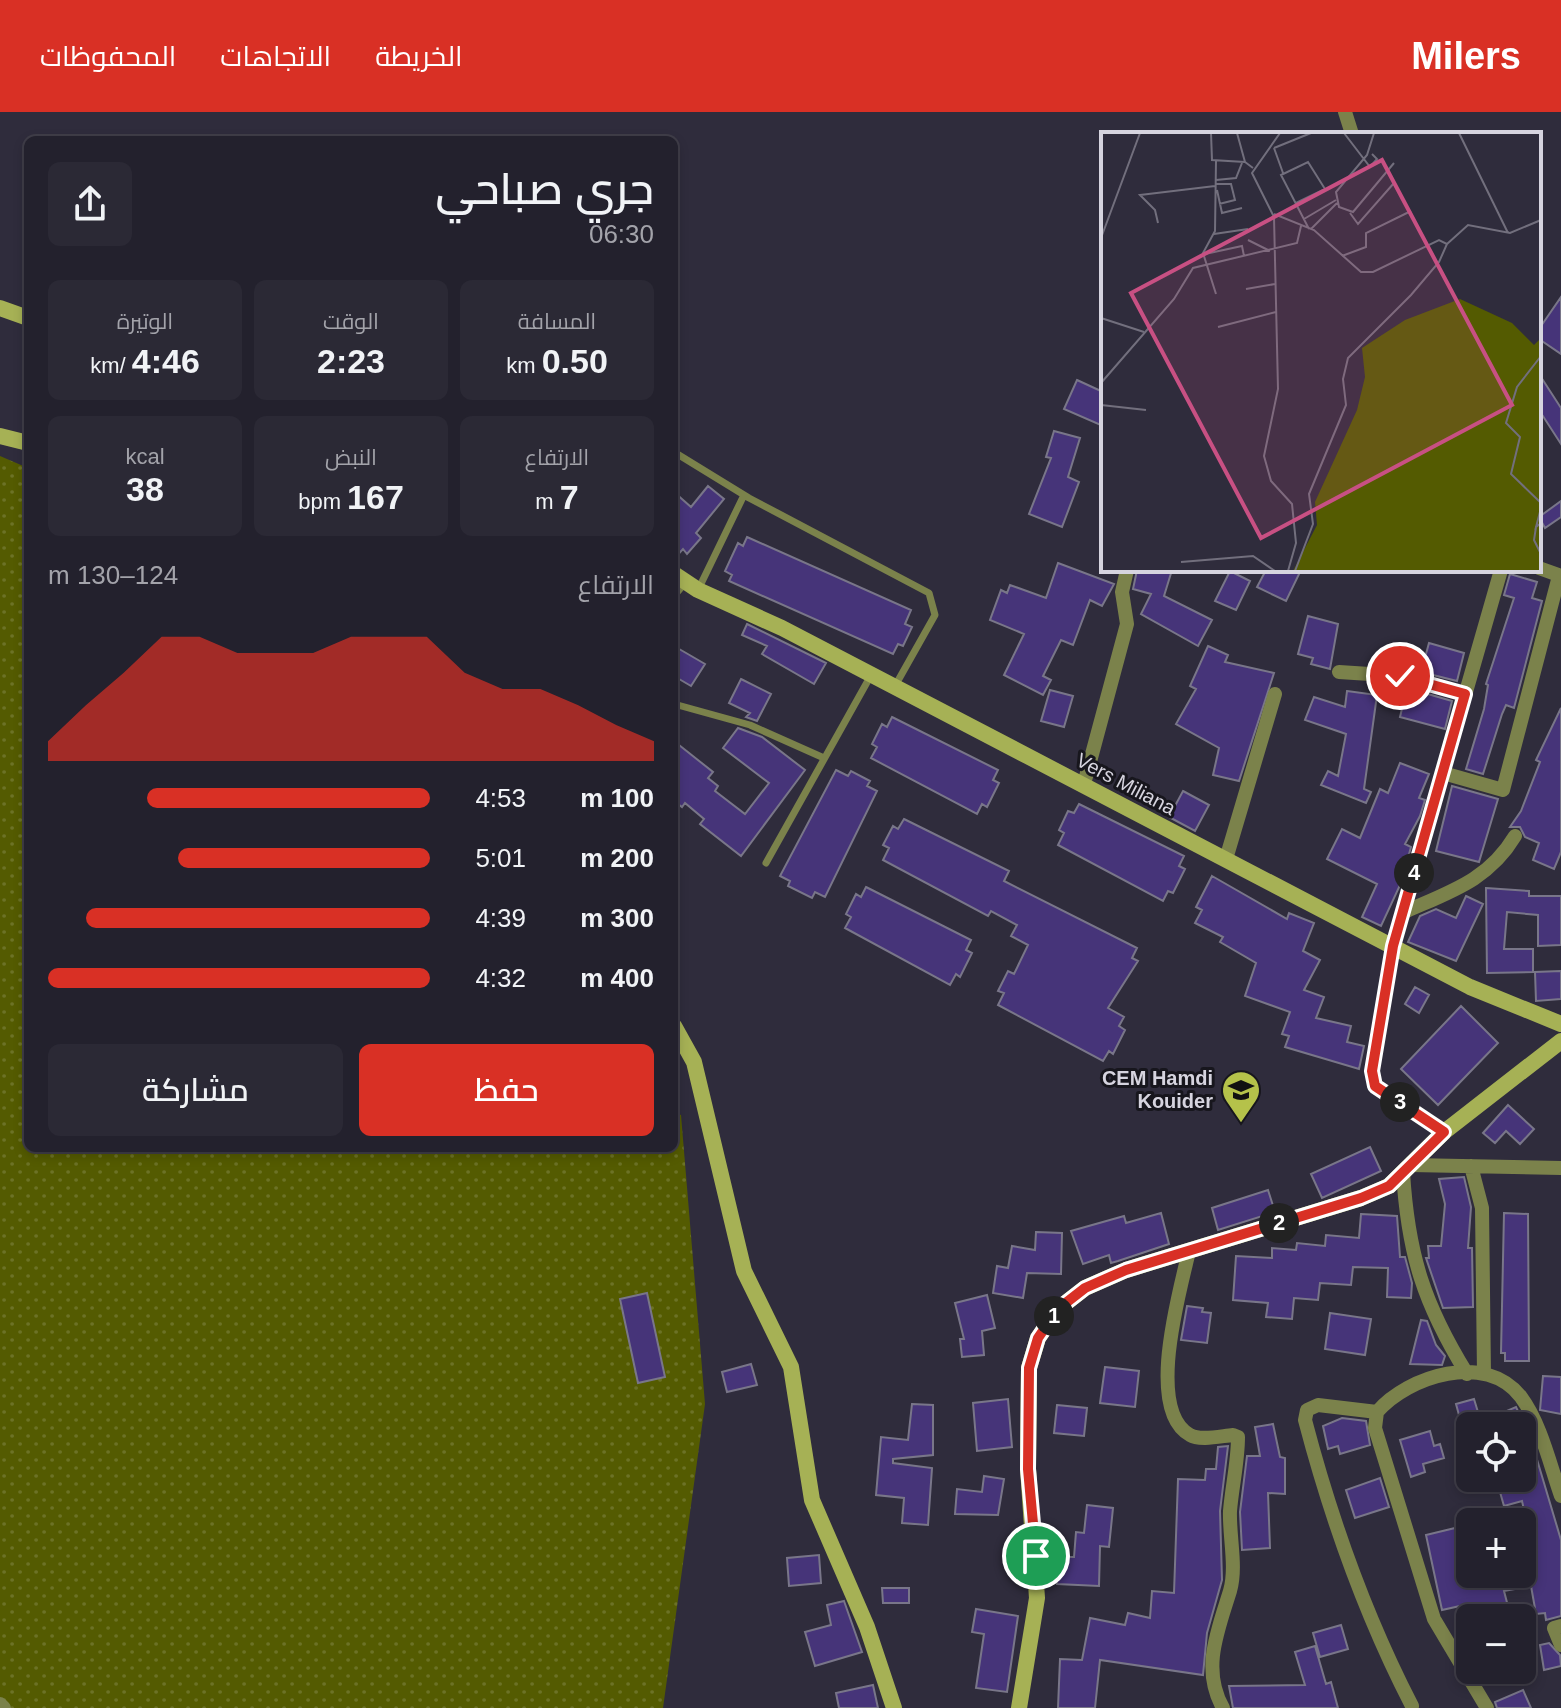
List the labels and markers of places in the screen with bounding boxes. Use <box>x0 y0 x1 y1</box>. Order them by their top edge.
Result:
pin <box>1366 642 1434 710</box>
pin: 4 <box>1394 853 1434 893</box>
place label: CEM Hamdi Kouider <box>1102 1067 1213 1112</box>
school or university icon: CEM Hamdi Kouider <box>1220 1069 1262 1124</box>
pin: 3 <box>1380 1082 1420 1122</box>
pin: 2 <box>1259 1203 1299 1243</box>
pin: 1 <box>1034 1296 1074 1336</box>
pin <box>1002 1522 1070 1590</box>

